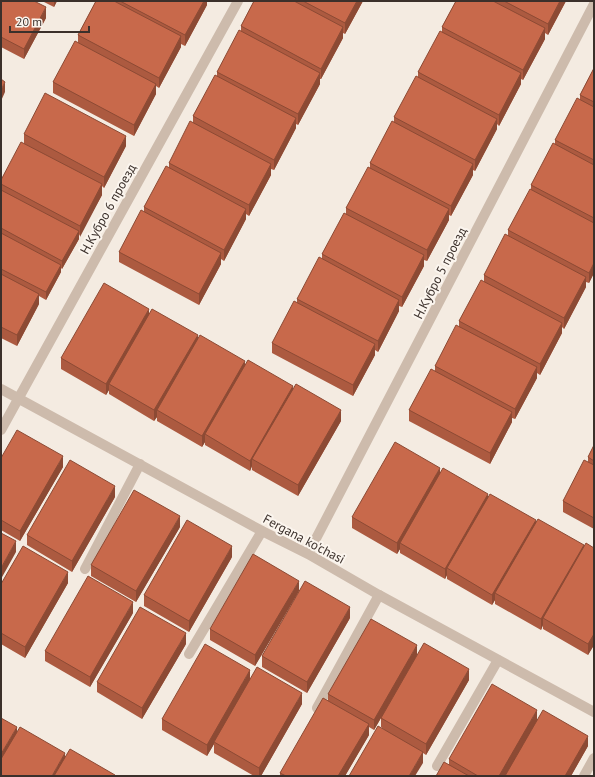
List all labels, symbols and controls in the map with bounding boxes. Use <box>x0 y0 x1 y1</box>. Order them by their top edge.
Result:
scale bar <box>10 8 89 34</box>
text: 20 m <box>16 14 42 29</box>
street label: Н.Кубро 6 проезд <box>76 161 140 257</box>
street label: Н.Кубро 5 проезд <box>410 224 470 322</box>
street label: Fergana ko'chasi <box>260 510 348 568</box>

